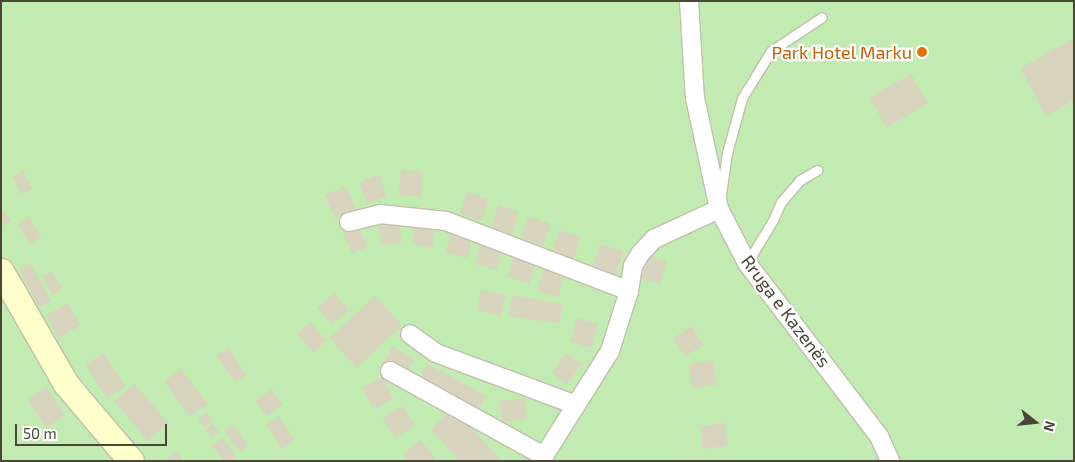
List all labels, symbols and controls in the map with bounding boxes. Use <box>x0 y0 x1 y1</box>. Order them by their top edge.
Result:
place label: Park Hotel Marku <box>771 41 912 63</box>
marker: Park Hotel Marku <box>916 46 928 58</box>
street label: Rruga e Kazenës <box>737 251 835 371</box>
north arrow <box>1010 397 1060 447</box>
scale bar <box>18 414 170 446</box>
text: N <box>1040 419 1059 433</box>
text: 50 m <box>23 424 57 442</box>

